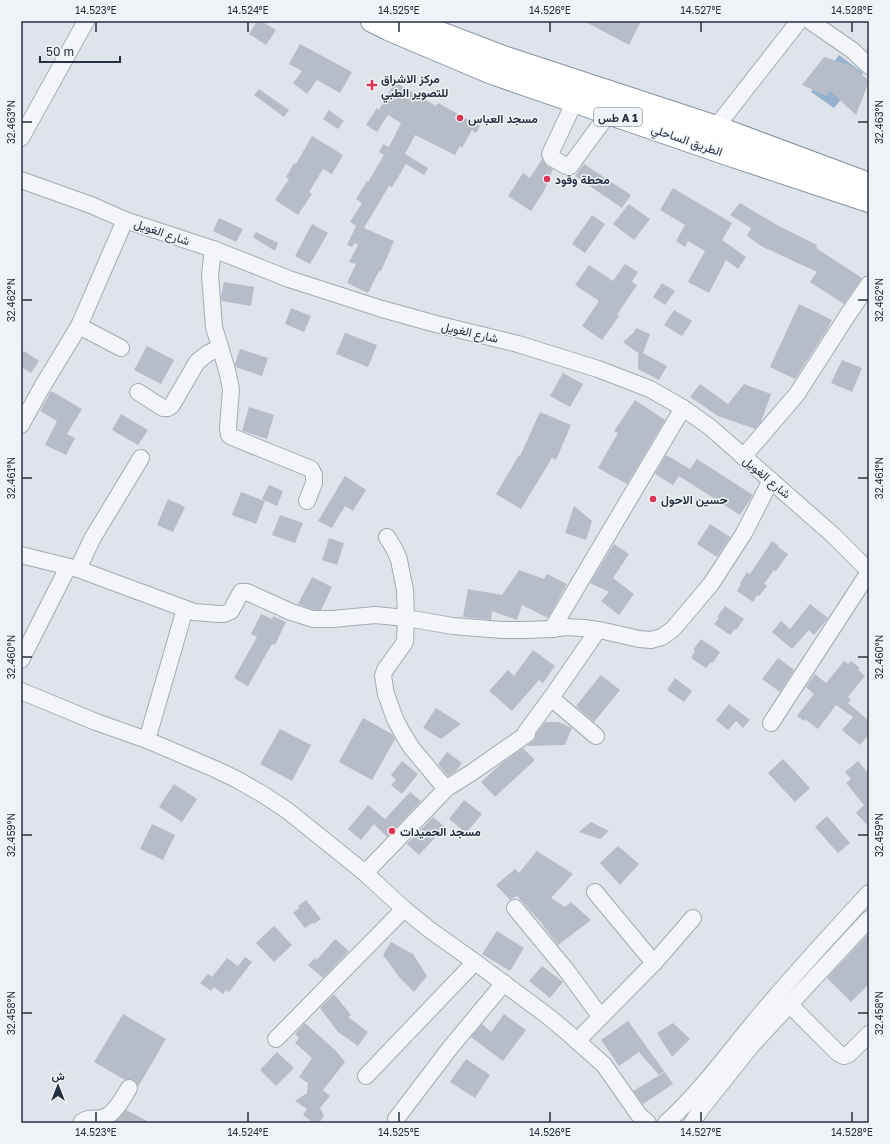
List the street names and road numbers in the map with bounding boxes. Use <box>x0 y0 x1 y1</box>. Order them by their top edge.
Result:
road number: طس A 1 <box>594 108 642 126</box>
street label: الطريق الساحلي <box>649 121 724 162</box>
street label: شارع الغويل <box>132 216 192 250</box>
street label: شارع الغويل <box>440 318 500 348</box>
street label: شارع الغويل <box>739 453 794 503</box>

